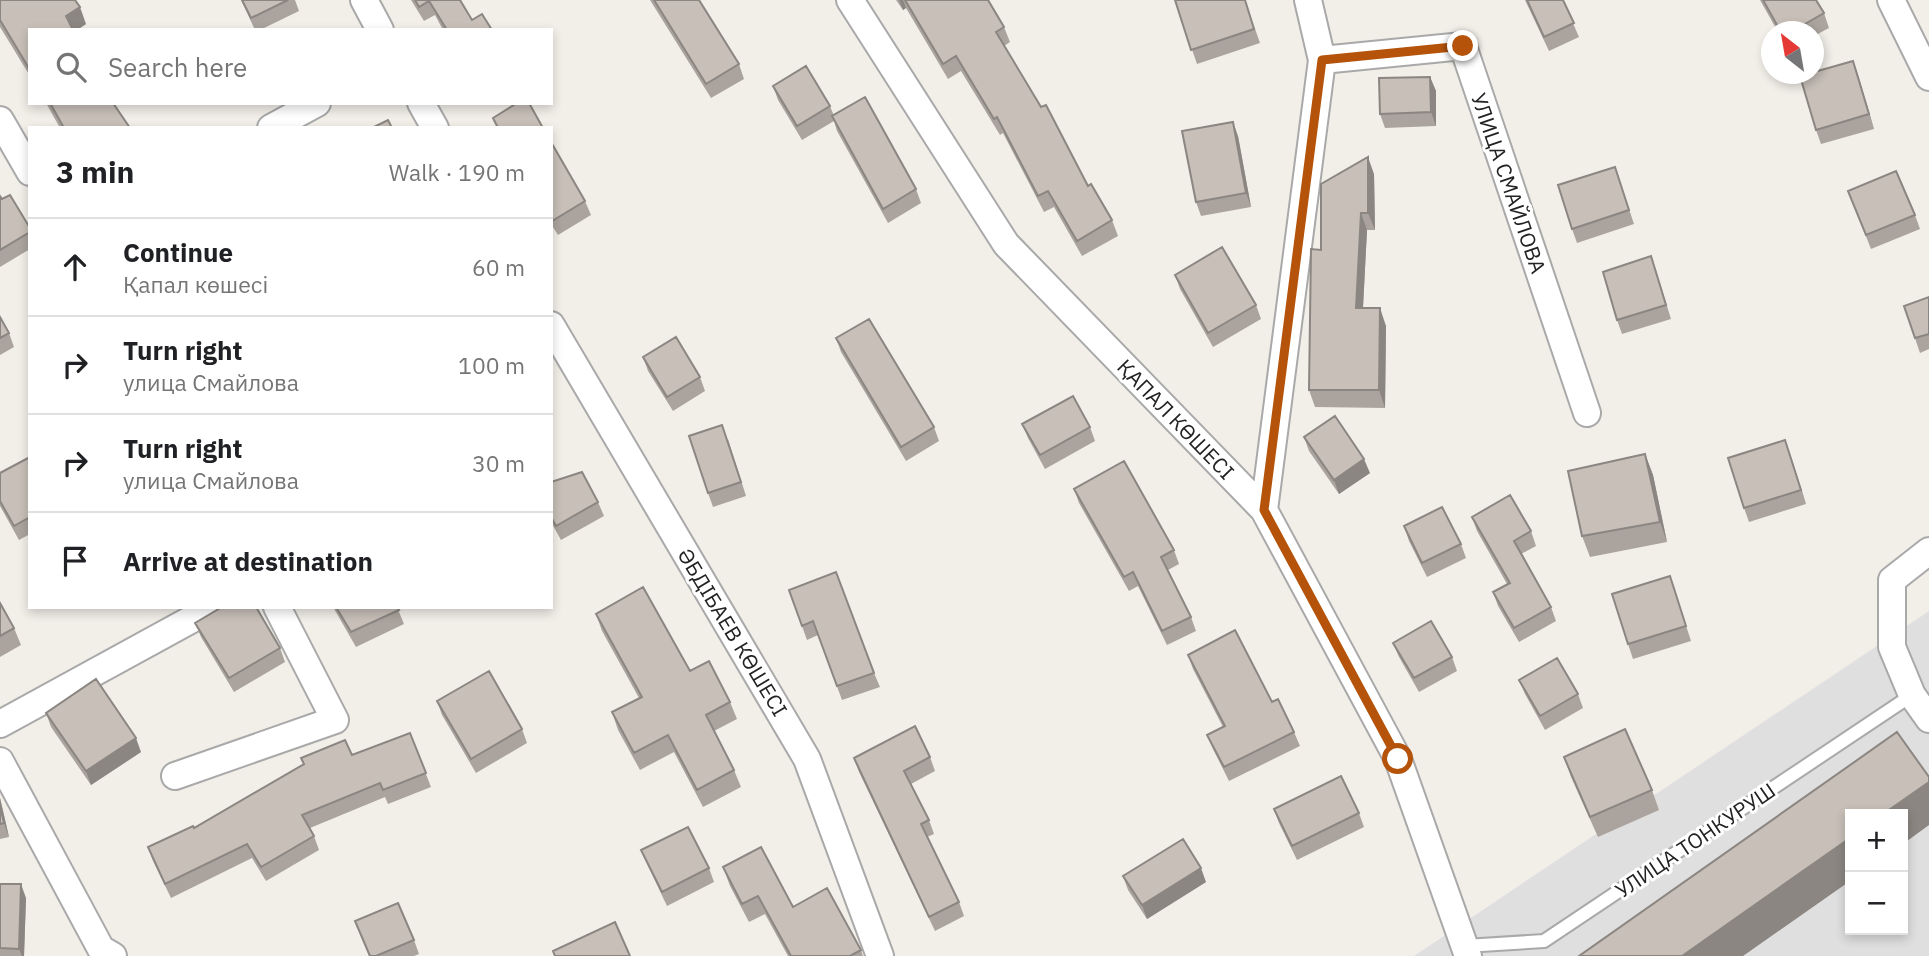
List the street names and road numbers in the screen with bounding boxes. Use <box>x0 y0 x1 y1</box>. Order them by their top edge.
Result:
street label: УЛИЦА СМАЙЛОВА <box>1465 89 1553 277</box>
street label: ҚАПАЛ КӨШЕСІ <box>1111 353 1241 485</box>
street label: ӘБДІБАЕВ КӨШЕСІ <box>672 543 794 721</box>
street label: УЛИЦА ТОНКУРУШ <box>1609 776 1781 904</box>

